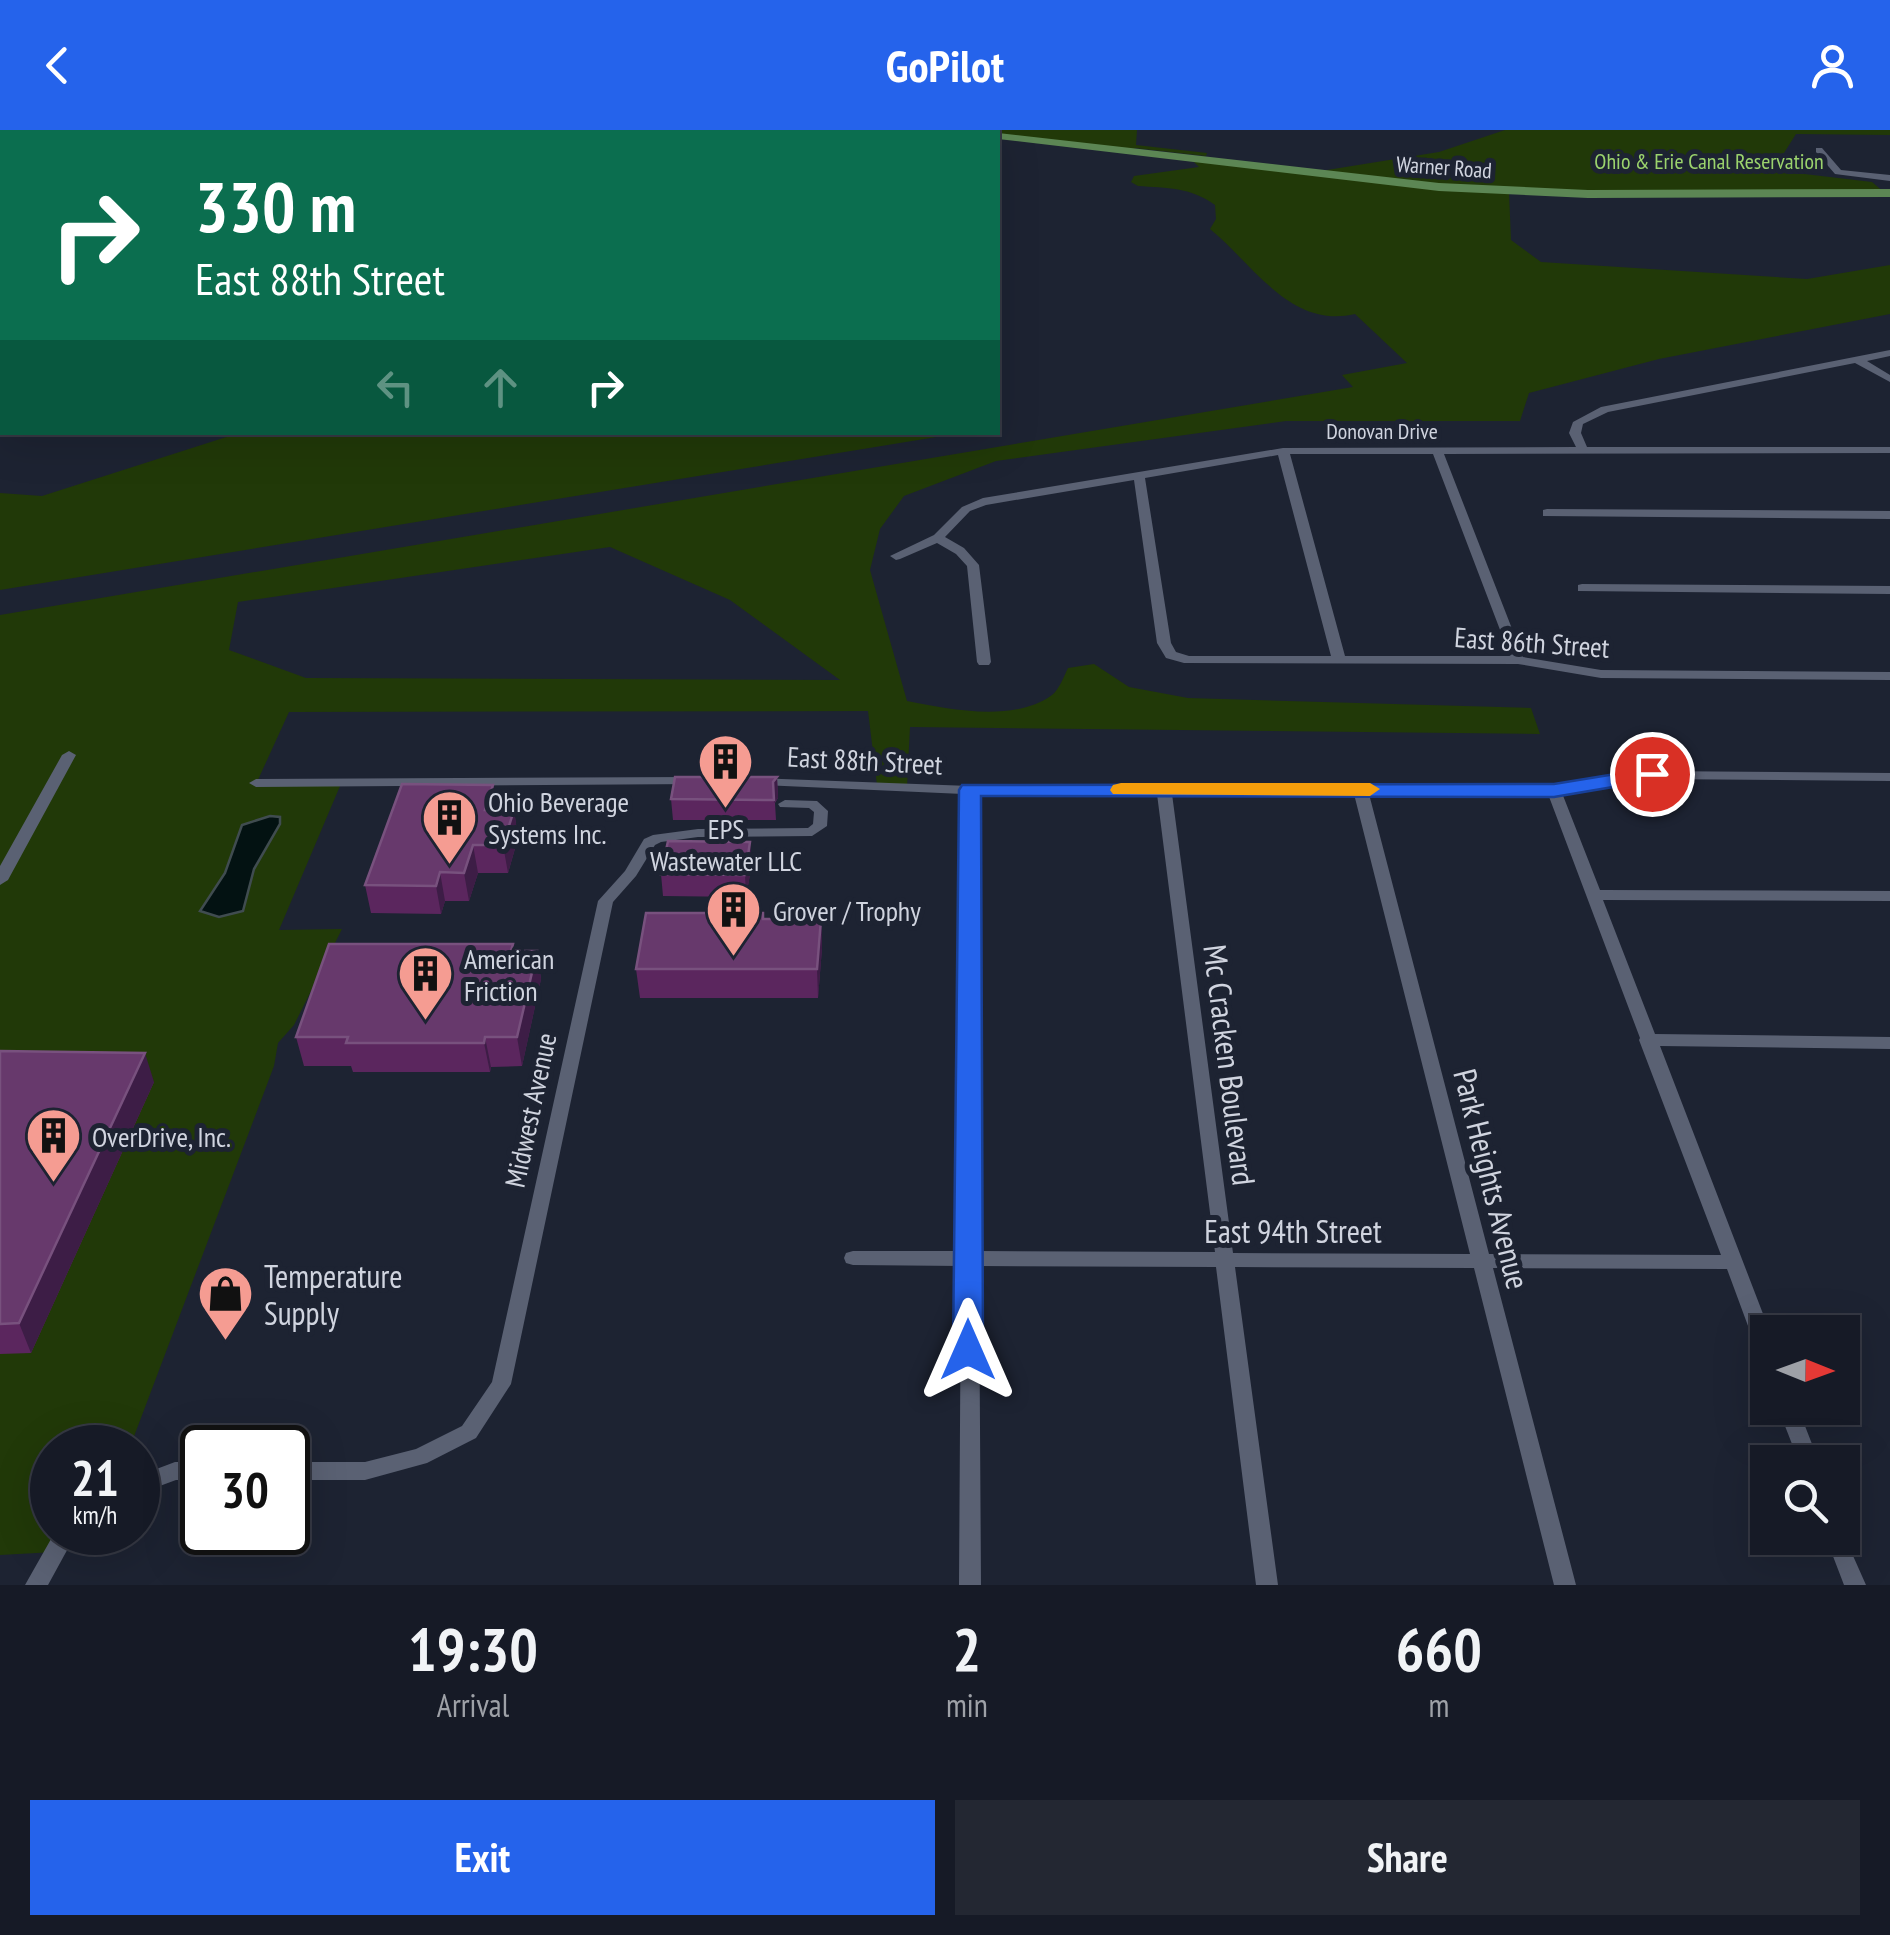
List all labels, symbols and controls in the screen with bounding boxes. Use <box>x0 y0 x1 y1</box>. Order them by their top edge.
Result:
text: GoPilot <box>886 36 1004 94</box>
icon: back <box>30 38 85 93</box>
icon: person <box>1805 38 1860 93</box>
park label: Ohio & Erie Canal Reservation <box>1594 147 1824 175</box>
street label: Warner Road <box>1395 150 1493 184</box>
text: 330 m <box>195 161 356 251</box>
icon: right <box>30 170 160 300</box>
text: East 88th Street <box>195 249 445 307</box>
icon: left <box>368 360 423 415</box>
icon: ahead <box>473 360 528 415</box>
icon: right <box>578 360 633 415</box>
street label: Donovan Drive <box>1326 417 1438 445</box>
street label: East 86th Street <box>1453 618 1611 666</box>
building icon: EPS Wastewater LLC <box>696 732 756 811</box>
pin <box>1610 732 1695 817</box>
street label: East 88th Street <box>786 737 944 783</box>
icon: arrive <box>1625 747 1680 802</box>
place label: Ohio Beverage Systems Inc. <box>488 783 629 852</box>
building icon: Ohio Beverage Systems Inc. <box>419 787 479 866</box>
place label: EPS Wastewater LLC <box>650 810 802 879</box>
building icon: Grover / Trophy <box>704 880 764 959</box>
place label: Grover / Trophy <box>773 892 921 929</box>
place label: American Friction <box>464 940 554 1009</box>
street label: Mc Cracken Boulevard <box>1194 942 1266 1188</box>
building icon: American Friction <box>395 944 455 1023</box>
street label: Midwest Avenue <box>496 1029 564 1191</box>
street label: Park Heights Avenue <box>1444 1065 1540 1293</box>
building icon: OverDrive, Inc. <box>23 1106 83 1185</box>
place label: OverDrive, Inc. <box>92 1118 231 1155</box>
street label: East 94th Street <box>1204 1210 1382 1252</box>
place label: Temperature Supply <box>264 1255 402 1334</box>
shop icon: Temperature Supply <box>195 1264 255 1343</box>
position arrow <box>916 1298 1020 1402</box>
north arrow <box>1750 1315 1860 1425</box>
map controls <box>1750 1315 1860 1555</box>
speed limit sign: 30 <box>180 1425 310 1555</box>
text: 21 <box>71 1445 119 1510</box>
button: search <box>1750 1445 1860 1555</box>
text: km/h <box>73 1499 117 1531</box>
text: 19:30 <box>408 1610 538 1688</box>
text: 2 <box>953 1610 981 1688</box>
text: 660 <box>1396 1610 1482 1688</box>
text: Arrival <box>437 1684 509 1726</box>
text: min <box>946 1684 988 1726</box>
text: m <box>1428 1684 1449 1726</box>
button: Exit <box>30 1800 935 1915</box>
button: Share <box>955 1800 1860 1915</box>

